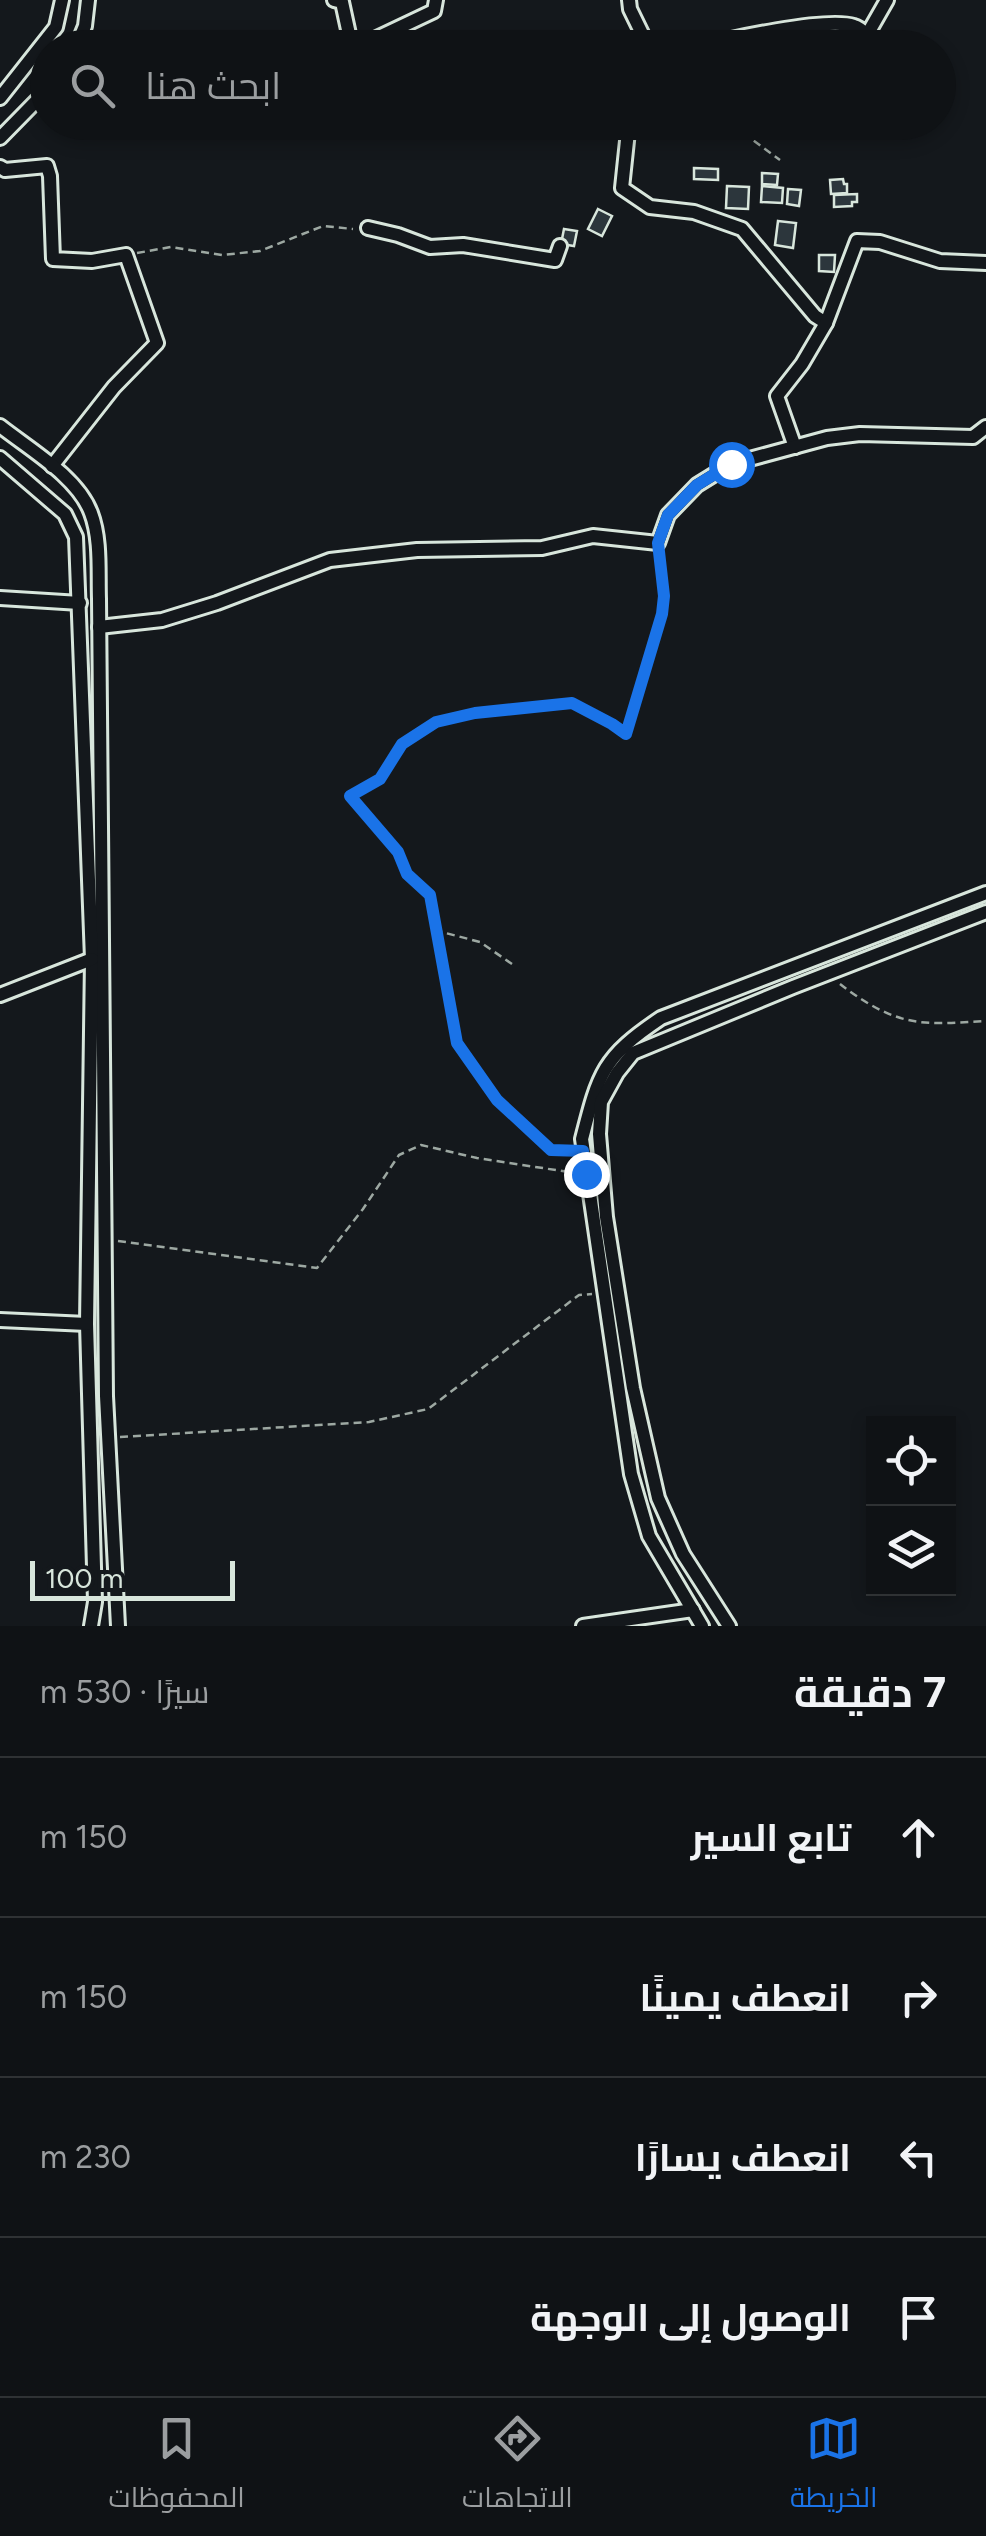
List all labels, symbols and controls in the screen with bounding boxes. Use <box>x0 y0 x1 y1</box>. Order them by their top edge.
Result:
search box <box>30 30 956 140</box>
icon: search <box>65 58 120 113</box>
text: ابحث هنا <box>145 63 281 109</box>
route start <box>709 442 755 488</box>
route end <box>564 1152 610 1198</box>
map controls <box>866 1416 956 1596</box>
button: locate <box>866 1416 956 1506</box>
button: layers <box>866 1506 956 1596</box>
scale bar <box>30 1556 235 1600</box>
text: 100 m <box>45 1561 123 1595</box>
text: 7 دقيقة <box>794 1667 946 1718</box>
text: سيرًا · 530 m <box>40 1673 210 1711</box>
icon: ahead <box>891 1810 946 1865</box>
text: تابع السير <box>691 1815 851 1861</box>
text: 150 m <box>40 1818 127 1856</box>
icon: right <box>891 1970 946 2025</box>
text: انعطف يمينًا <box>639 1975 851 2021</box>
text: 150 m <box>40 1978 127 2016</box>
icon: left <box>891 2130 946 2185</box>
text: انعطف يسارًا <box>635 2135 851 2181</box>
text: 230 m <box>40 2138 131 2176</box>
icon: arrive <box>891 2290 946 2345</box>
text: الوصول إلى الوجهة <box>530 2295 851 2341</box>
tab: المحفوظات <box>109 2411 245 2523</box>
tab: الاتجاهات <box>462 2411 573 2523</box>
tab: الخريطة <box>790 2411 877 2523</box>

